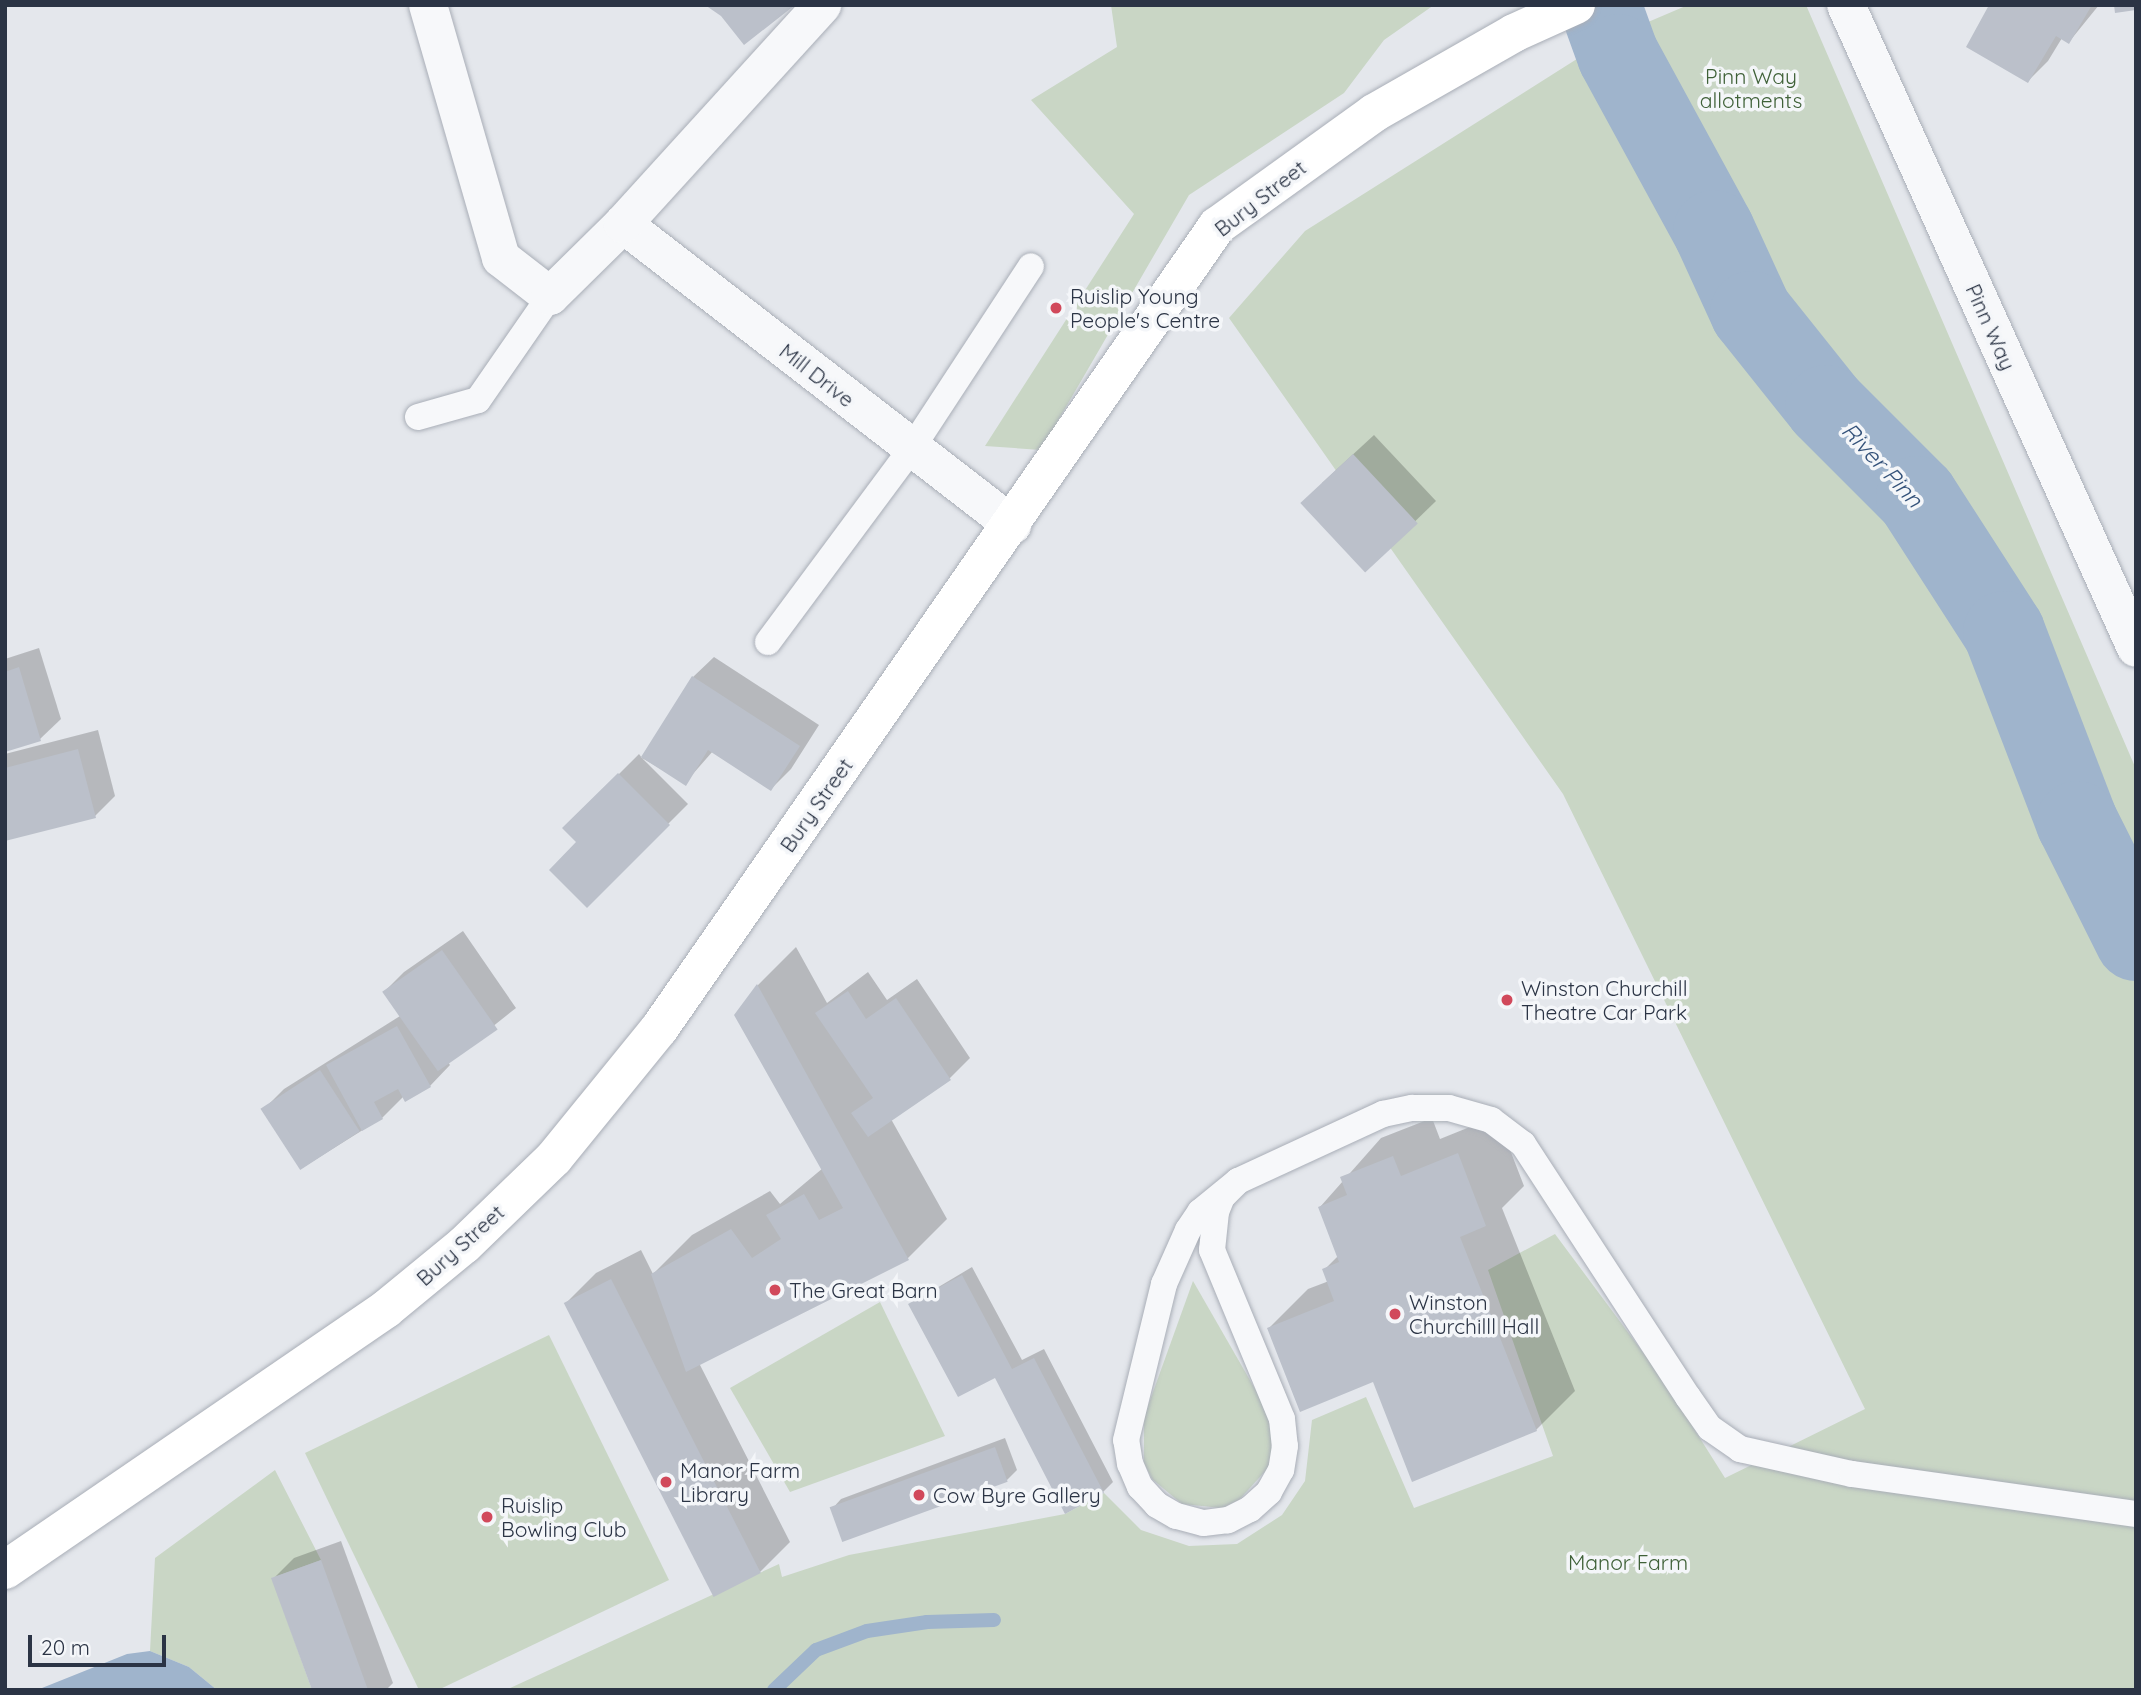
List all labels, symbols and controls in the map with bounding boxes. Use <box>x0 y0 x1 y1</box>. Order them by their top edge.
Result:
park label: Pinn Way allotments <box>1700 63 1802 113</box>
street label: Bury Street <box>1209 155 1311 241</box>
street label: Pinn Way <box>1961 280 2021 374</box>
place label: Ruislip Young People's Centre <box>1070 283 1220 333</box>
marker: Ruislip Young People's Centre <box>1048 300 1064 316</box>
street label: Mill Drive <box>775 338 859 412</box>
water label: River Pinn <box>1836 417 1928 513</box>
street label: Bury Street <box>774 753 858 857</box>
place label: Winston Churchill Theatre Car Park <box>1521 975 1688 1025</box>
marker: Winston Churchill Theatre Car Park <box>1499 992 1515 1008</box>
street label: Bury Street <box>411 1199 509 1291</box>
place label: The Great Barn <box>789 1277 938 1303</box>
marker: The Great Barn <box>767 1282 783 1298</box>
place label: Winston Churchilll Hall <box>1409 1289 1539 1339</box>
marker: Winston Churchilll Hall <box>1387 1306 1403 1322</box>
place label: Manor Farm Library <box>680 1457 800 1507</box>
marker: Manor Farm Library <box>658 1474 674 1490</box>
place label: Cow Byre Gallery <box>933 1482 1101 1508</box>
marker: Cow Byre Gallery <box>911 1487 927 1503</box>
place label: Ruislip Bowling Club <box>501 1492 627 1542</box>
marker: Ruislip Bowling Club <box>479 1509 495 1525</box>
park label: Manor Farm <box>1568 1549 1688 1575</box>
scale bar <box>32 1622 170 1666</box>
text: 20 m <box>41 1634 90 1660</box>

